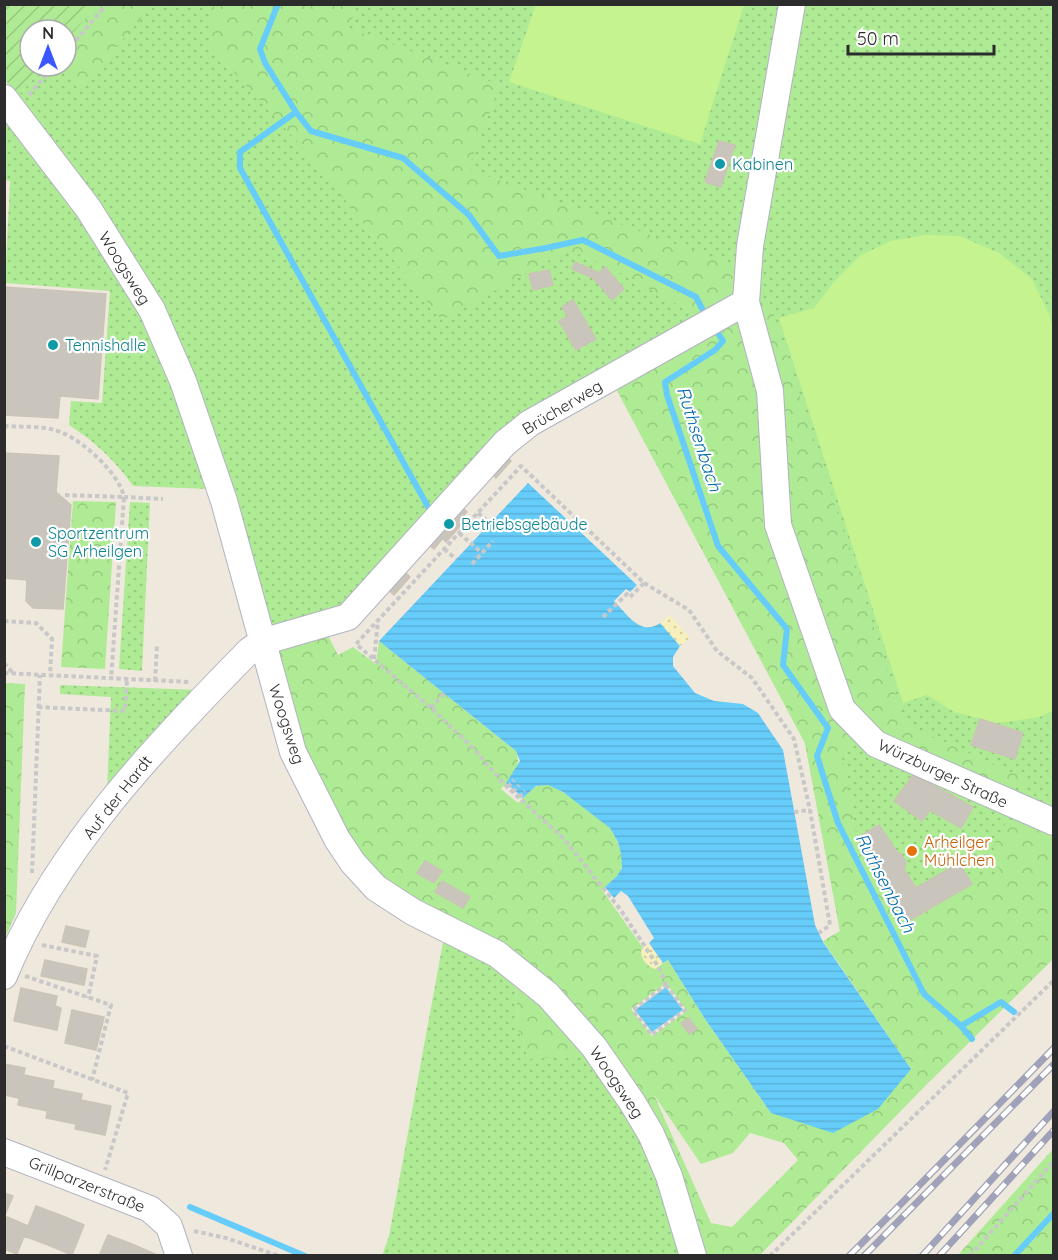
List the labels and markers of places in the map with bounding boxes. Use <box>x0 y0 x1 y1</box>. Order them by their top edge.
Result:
place label: Kabinen <box>732 154 793 174</box>
marker: Kabinen <box>713 157 727 171</box>
place label: Tennishalle <box>65 335 146 355</box>
marker: Tennishalle <box>46 338 60 352</box>
place label: Betriebsgebäude <box>461 514 587 534</box>
marker: Betriebsgebäude <box>442 517 456 531</box>
place label: Sportzentrum SG Arheilgen <box>48 523 149 561</box>
marker: Sportzentrum SG Arheilgen <box>29 535 43 549</box>
place label: Arheilger Mühlchen <box>924 832 995 870</box>
marker: Arheilger Mühlchen <box>905 844 919 858</box>

